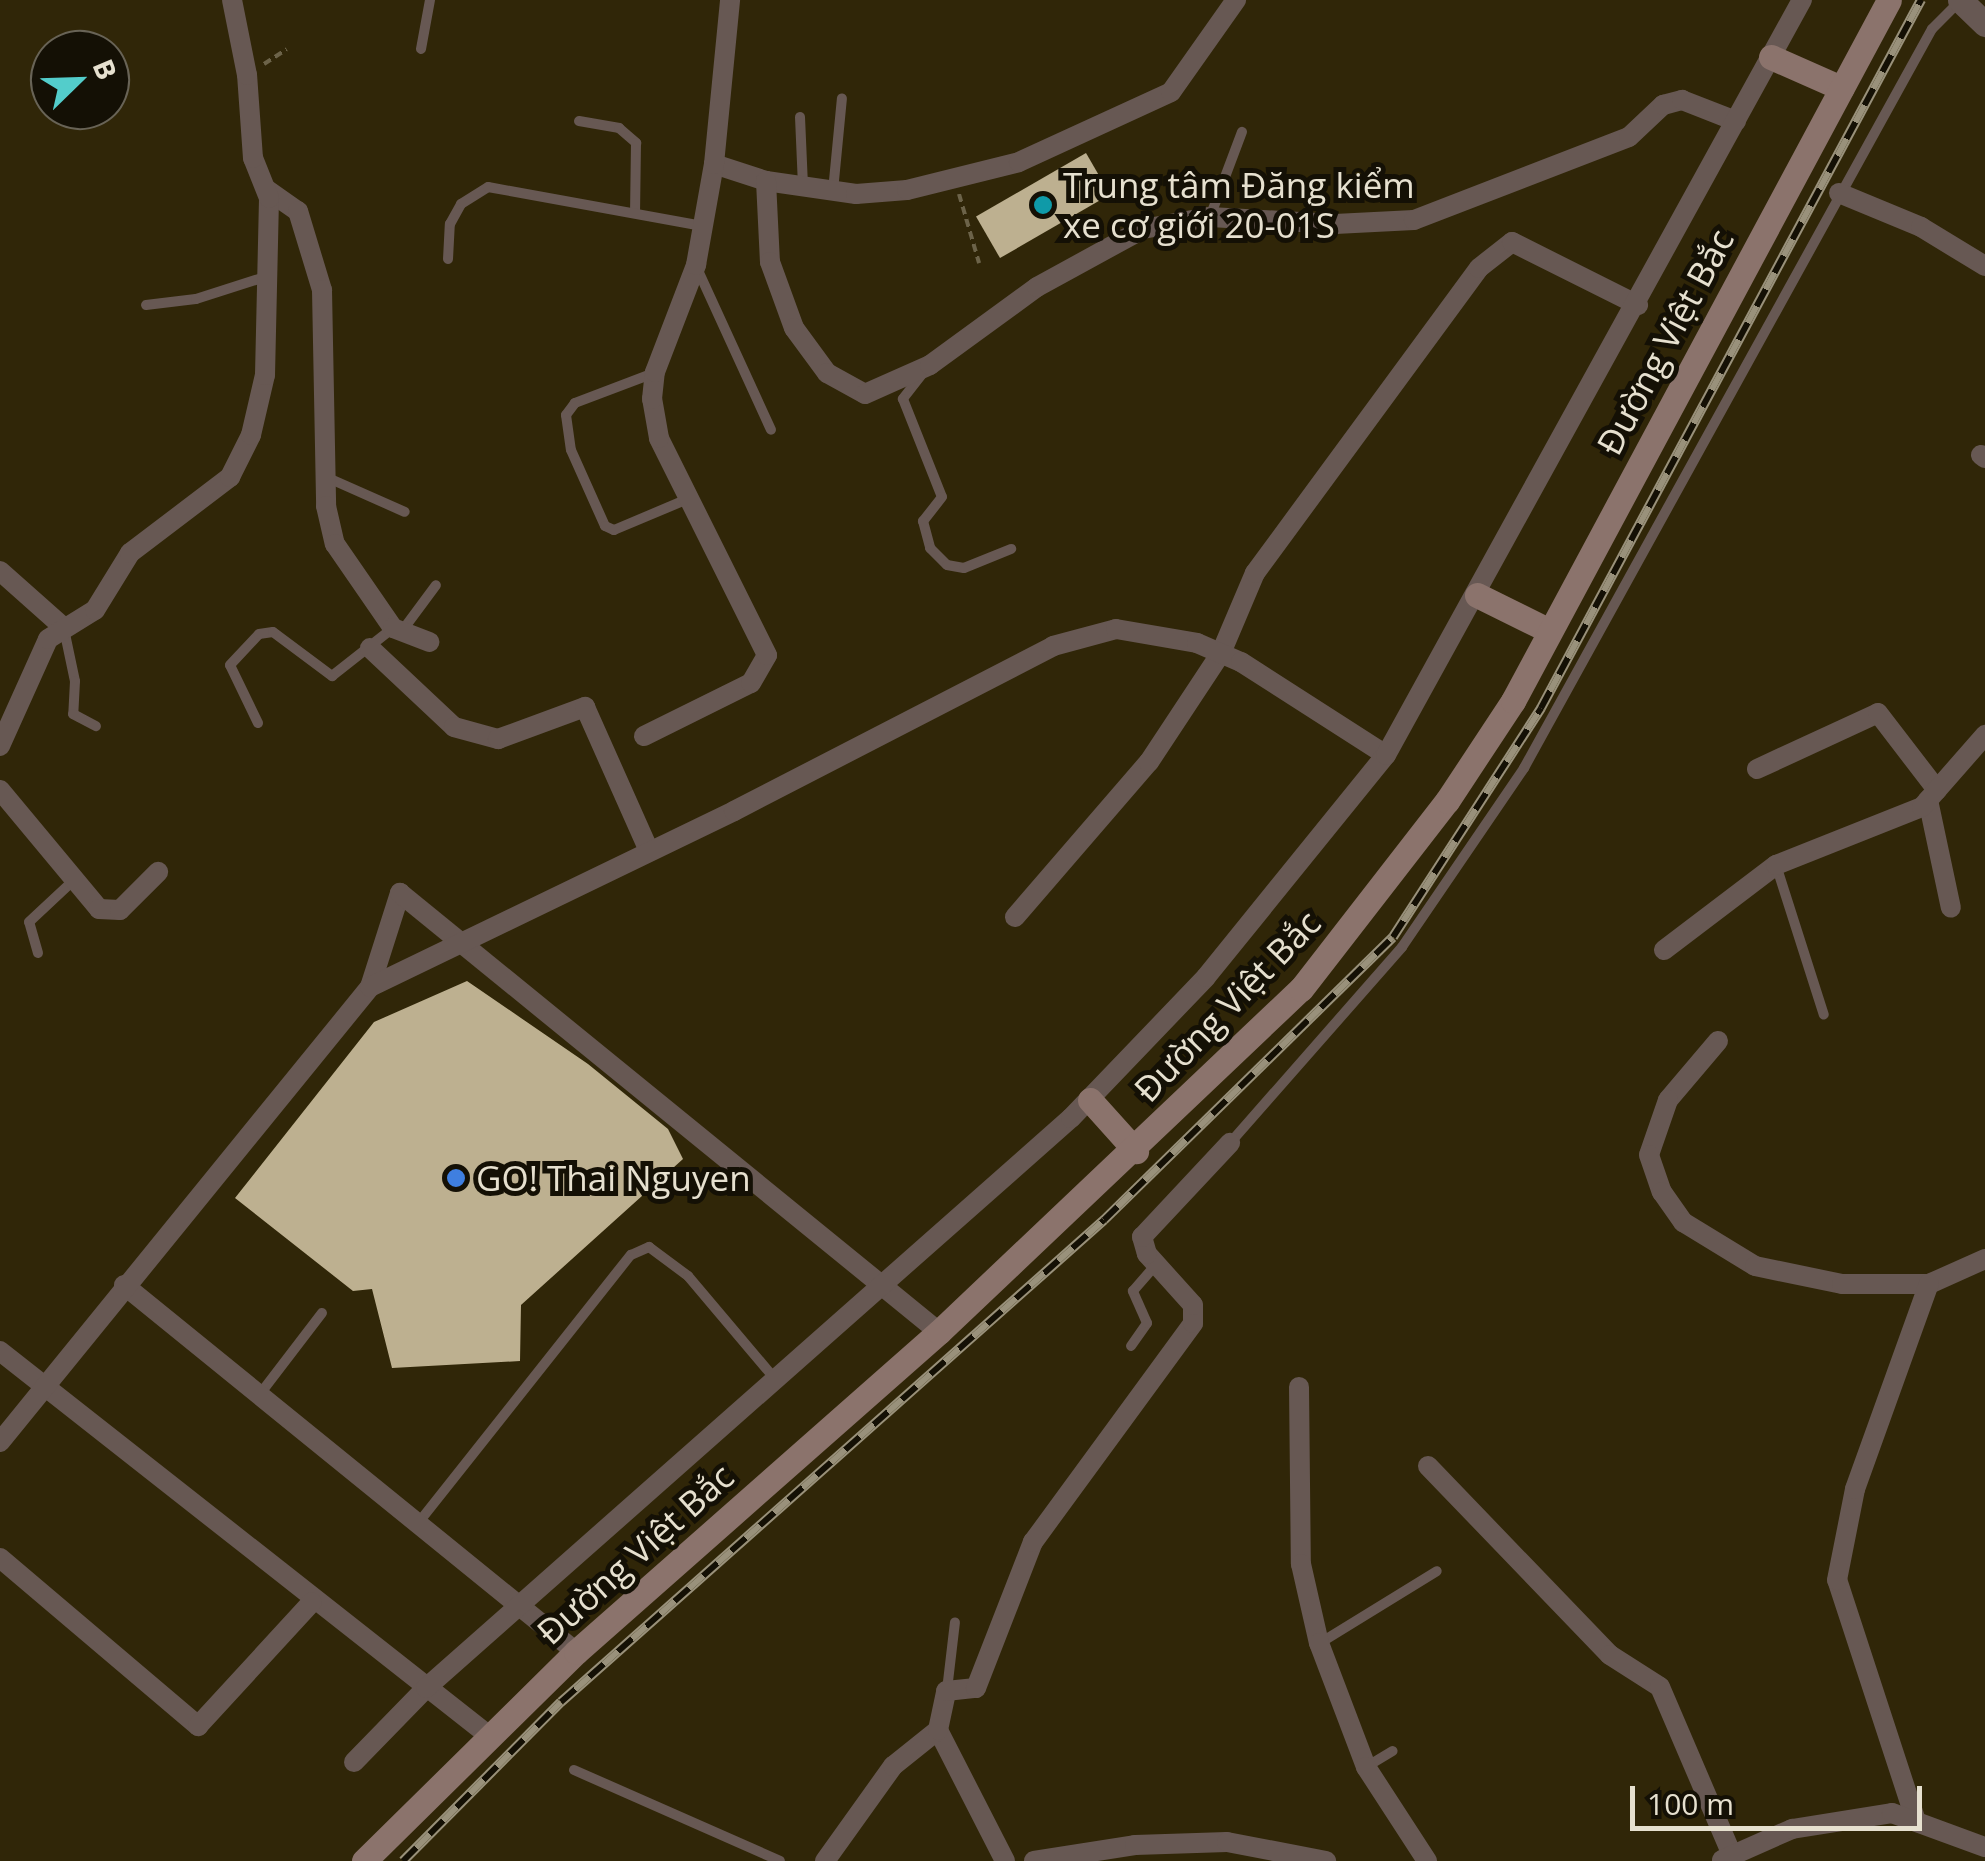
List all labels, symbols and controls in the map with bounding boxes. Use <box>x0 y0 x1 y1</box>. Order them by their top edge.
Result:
north arrow <box>30 30 130 130</box>
text: B <box>85 53 127 85</box>
place label: Trung tâm Đăng kiểm xe cơ giới 20-01S <box>1063 164 1415 246</box>
marker: Trung tâm Đăng kiểm xe cơ giới 20-01S <box>1032 194 1054 216</box>
street label: Đường Việt Bắc <box>1588 222 1742 462</box>
street label: Đường Việt Bắc <box>1125 902 1329 1110</box>
place label: GO! Thai Nguyen <box>476 1157 751 1199</box>
marker: GO! Thai Nguyen <box>445 1167 467 1189</box>
street label: Đường Việt Bắc <box>528 1455 742 1653</box>
scale bar <box>1635 1766 1928 1828</box>
text: 100 m <box>1647 1783 1734 1824</box>

